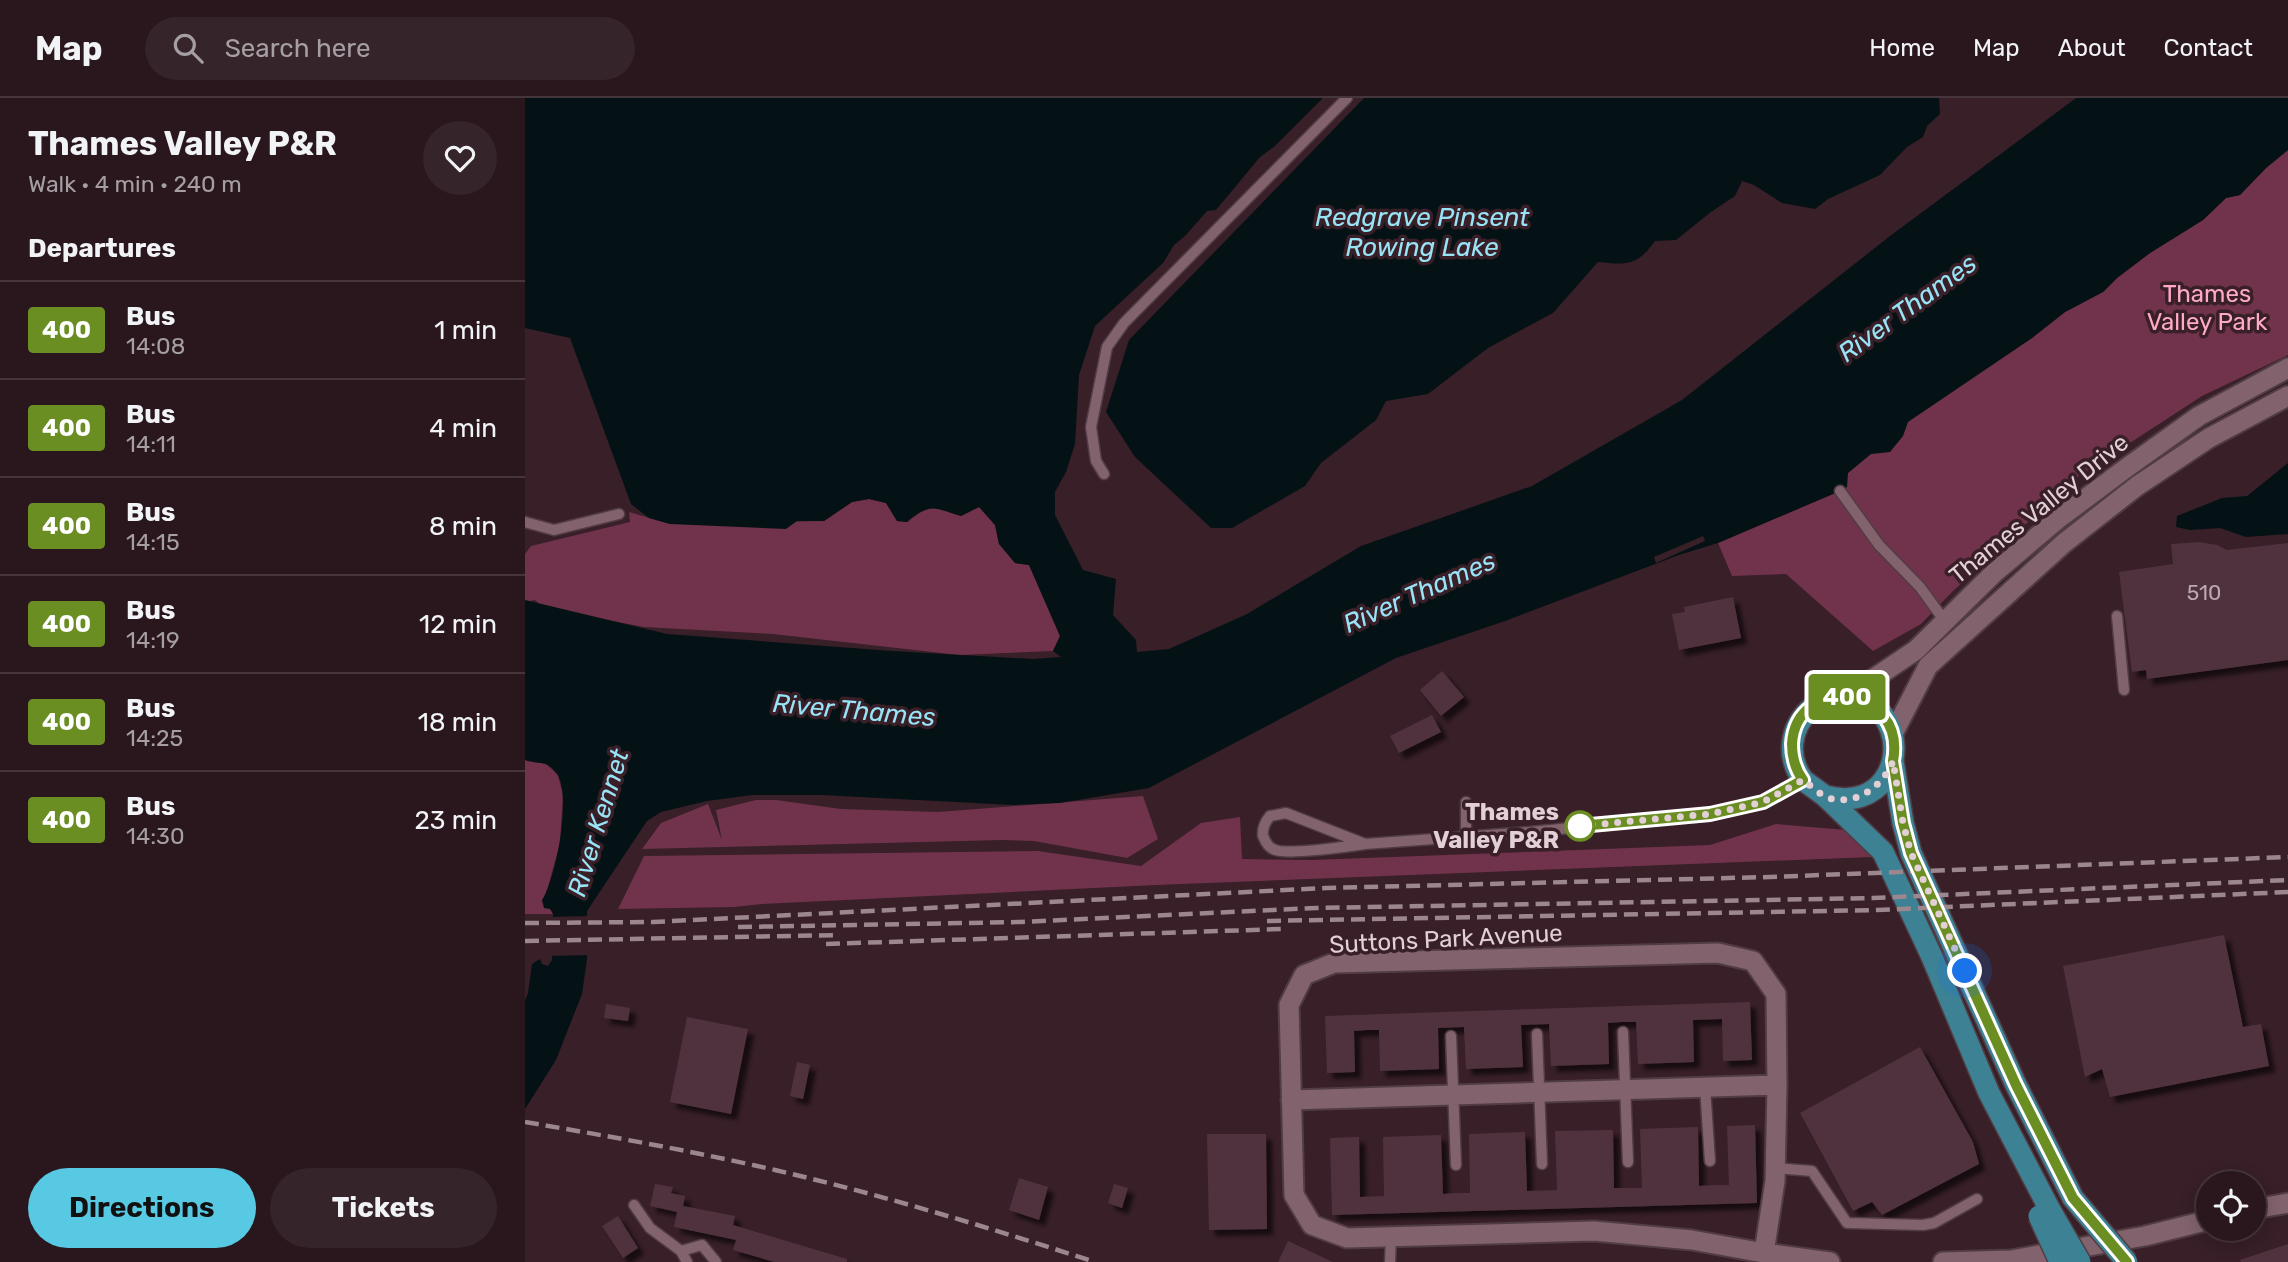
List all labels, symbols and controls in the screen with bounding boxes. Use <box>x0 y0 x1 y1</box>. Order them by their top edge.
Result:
search box <box>145 17 635 80</box>
text: Map <box>35 29 103 68</box>
icon: search <box>169 29 207 67</box>
text: Search here <box>225 33 370 64</box>
text: Home <box>1869 34 1935 62</box>
text: Map <box>1973 34 2020 62</box>
text: About <box>2058 34 2126 62</box>
text: Contact <box>2164 34 2253 62</box>
button: heart <box>423 121 497 195</box>
text: Thames Valley P&R <box>28 124 337 163</box>
text: Walk · 4 min · 240 m <box>28 170 242 198</box>
water label: Redgrave Pinsent Rowing Lake <box>1315 202 1530 263</box>
text: Departures <box>28 233 176 264</box>
water label: River Thames <box>1832 248 1982 369</box>
park label: Thames Valley Park <box>2147 280 2268 336</box>
text: Bus <box>126 301 175 332</box>
text: 1 min <box>434 315 497 346</box>
text: 400 <box>42 316 91 344</box>
text: 14:08 <box>126 332 185 360</box>
text: Bus <box>126 399 175 430</box>
text: 4 min <box>429 413 497 444</box>
text: 400 <box>42 414 91 442</box>
street label: Thames Valley Drive <box>1944 428 2134 590</box>
text: 14:11 <box>126 430 176 458</box>
text: Bus <box>126 497 175 528</box>
text: 8 min <box>429 511 497 542</box>
text: 400 <box>42 512 91 540</box>
text: 14:15 <box>126 528 180 556</box>
water label: River Thames <box>1338 545 1500 640</box>
house number: 510 <box>2187 580 2221 605</box>
text: Bus <box>126 595 175 626</box>
text: 12 min <box>419 609 497 640</box>
text: 400 <box>42 610 91 638</box>
text: 14:19 <box>126 626 180 654</box>
line badge: 400 <box>1807 674 1887 720</box>
text: 400 <box>1822 683 1872 711</box>
water label: River Thames <box>771 688 937 733</box>
text: Bus <box>126 693 175 724</box>
text: 18 min <box>418 707 497 738</box>
text: 400 <box>42 708 91 736</box>
text: 14:25 <box>126 724 183 752</box>
water label: River Kennet <box>561 745 636 901</box>
text: Bus <box>126 791 175 822</box>
place label: Thames Valley P&R <box>1433 798 1559 854</box>
text: 23 min <box>415 805 497 836</box>
text: 400 <box>42 806 91 834</box>
marker: Thames Valley P&R <box>1565 811 1595 841</box>
text: 14:30 <box>126 822 185 850</box>
street label: Suttons Park Avenue <box>1329 919 1563 959</box>
your location <box>1947 953 1982 988</box>
button: Directions <box>28 1168 256 1248</box>
button: Tickets <box>270 1168 497 1248</box>
map controls <box>2196 1171 2266 1241</box>
button: locate <box>2196 1171 2266 1241</box>

